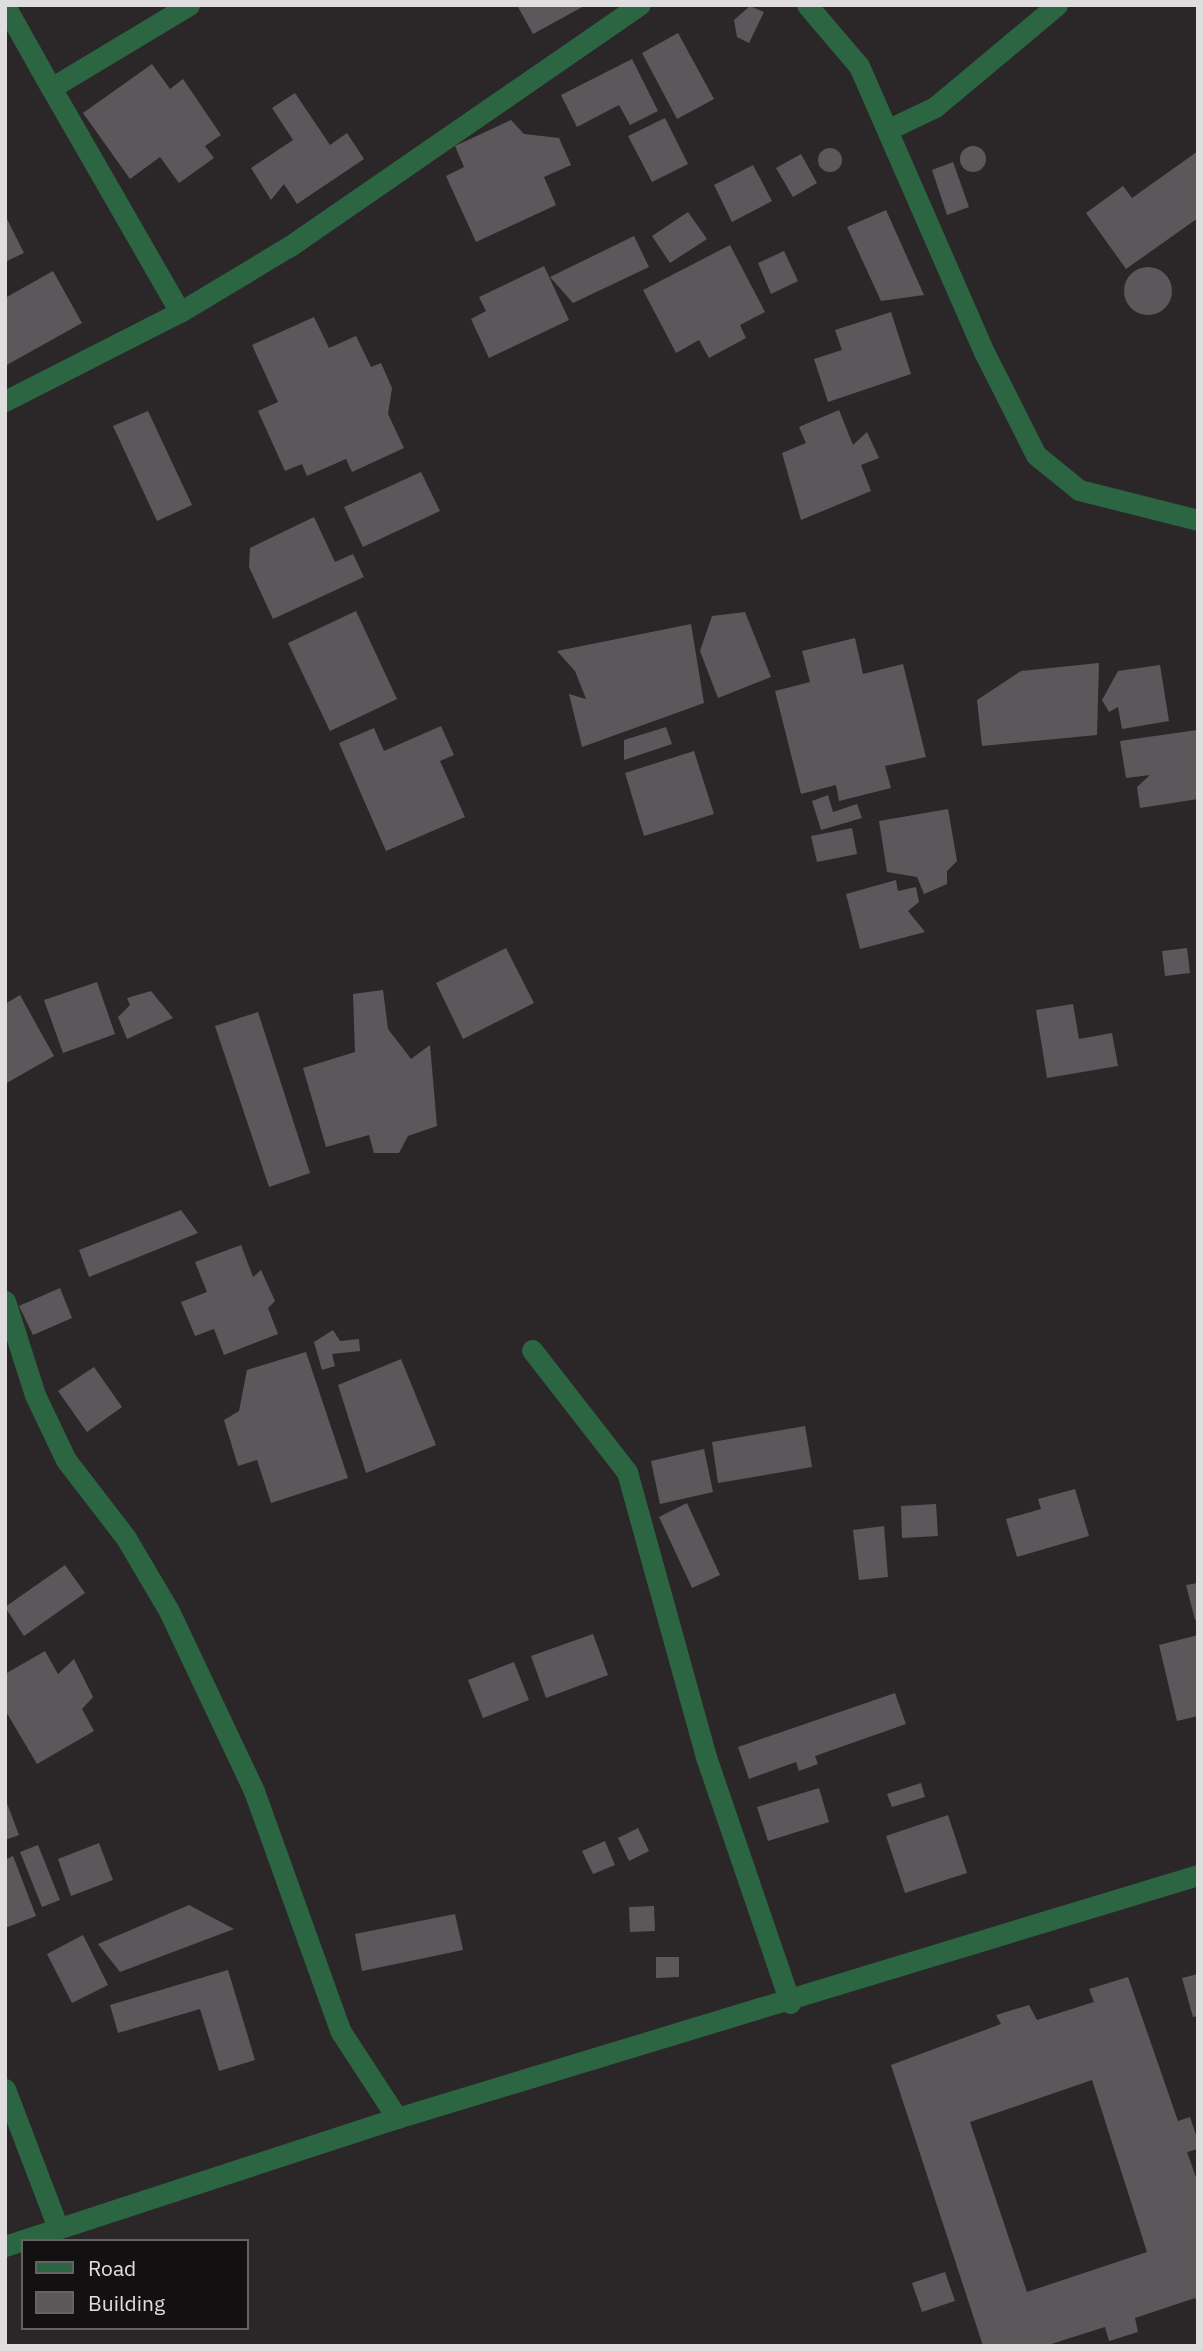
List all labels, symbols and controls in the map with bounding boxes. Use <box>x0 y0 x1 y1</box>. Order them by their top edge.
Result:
legend <box>21 2239 248 2330</box>
text: Road <box>88 2254 136 2282</box>
text: Building <box>88 2289 165 2317</box>

